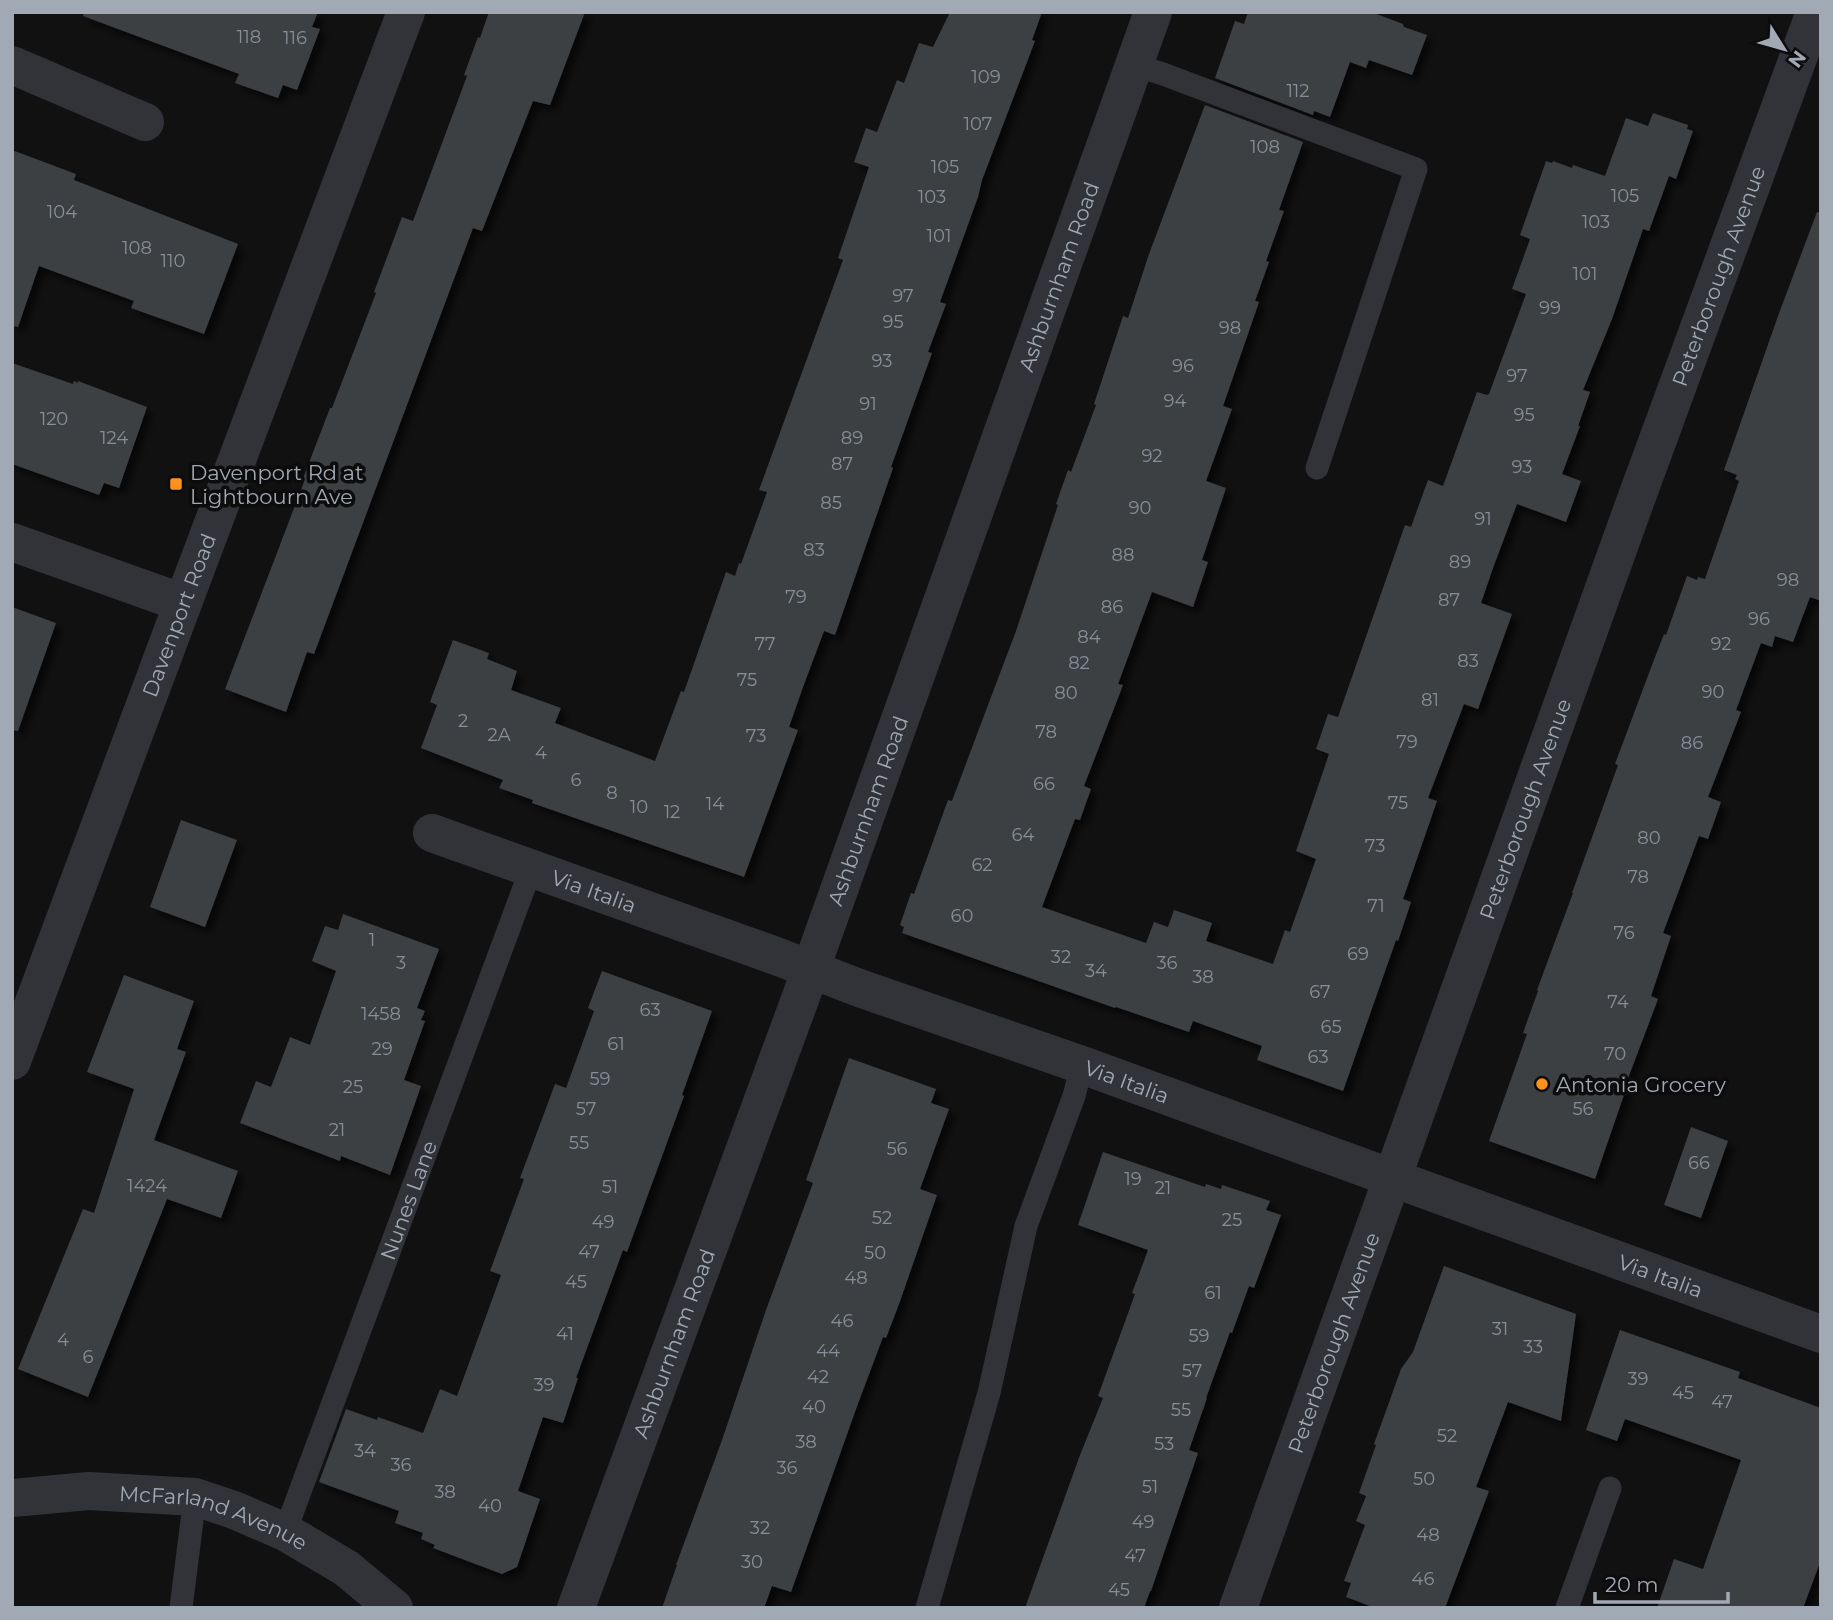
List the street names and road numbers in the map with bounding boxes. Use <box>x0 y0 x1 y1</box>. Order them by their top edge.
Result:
street label: Peterborough Avenue <box>1666 162 1770 389</box>
street label: Ashburnham Road <box>1013 179 1104 375</box>
street label: Davenport Road <box>137 530 221 700</box>
street label: Peterborough Avenue <box>1474 695 1576 923</box>
street label: Ashburnham Road <box>822 712 913 909</box>
street label: Via Italia <box>548 864 640 918</box>
street label: Via Italia <box>1081 1054 1173 1108</box>
street label: Nunes Lane <box>375 1137 442 1263</box>
street label: Peterborough Avenue <box>1282 1229 1384 1456</box>
street label: Ashburnham Road <box>627 1245 720 1441</box>
street label: Via Italia <box>1615 1249 1706 1302</box>
street label: McFarland Avenue <box>119 1480 312 1555</box>

